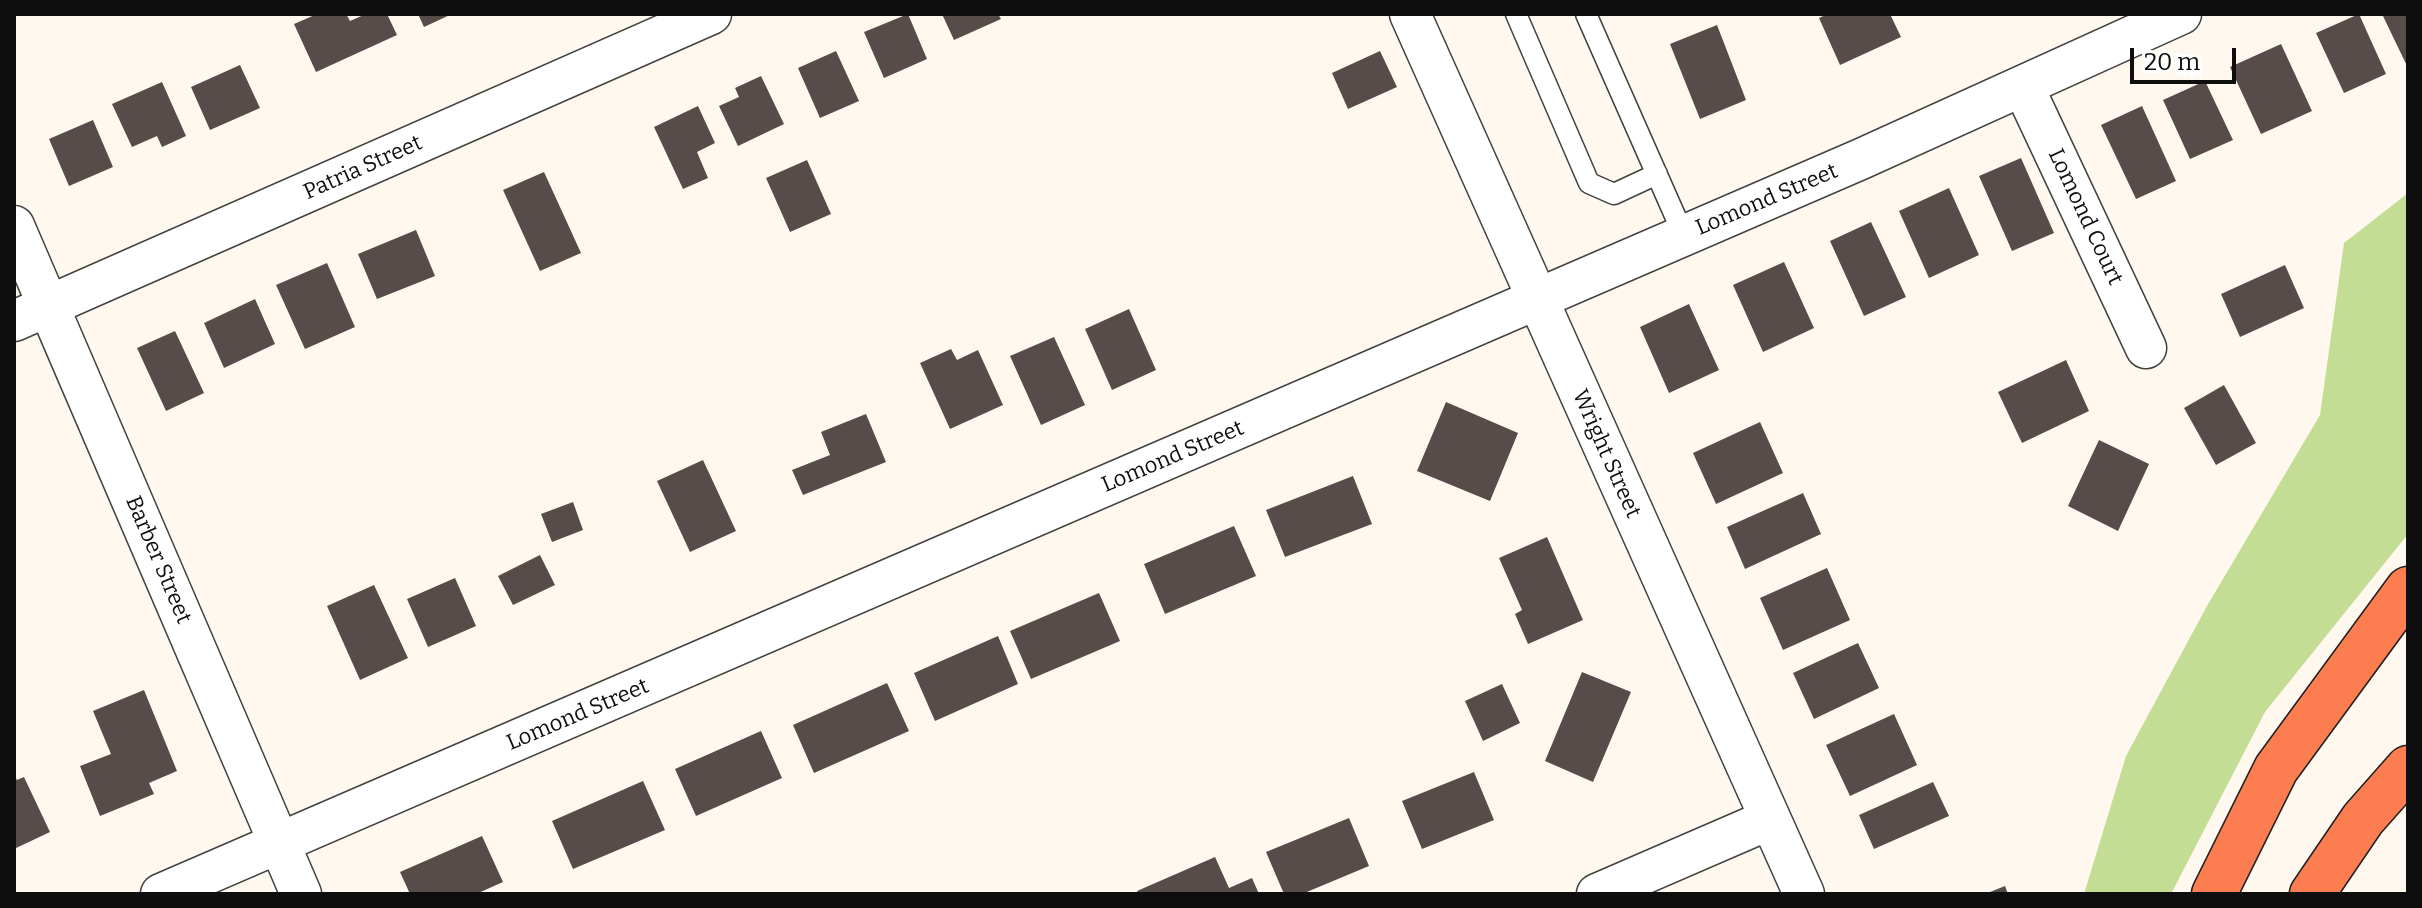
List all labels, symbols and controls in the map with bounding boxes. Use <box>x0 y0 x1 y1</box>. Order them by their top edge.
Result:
scale bar <box>2134 32 2240 82</box>
text: 20 m <box>2144 48 2200 76</box>
street label: Patria Street <box>300 130 426 206</box>
street label: Lomond Court <box>2042 145 2128 289</box>
street label: Lomond Street <box>1692 158 1842 242</box>
street label: Wright Street <box>1566 386 1646 522</box>
street label: Lomond Street <box>1098 415 1248 499</box>
street label: Barber Street <box>119 492 197 628</box>
street label: Lomond Street <box>503 673 653 757</box>

